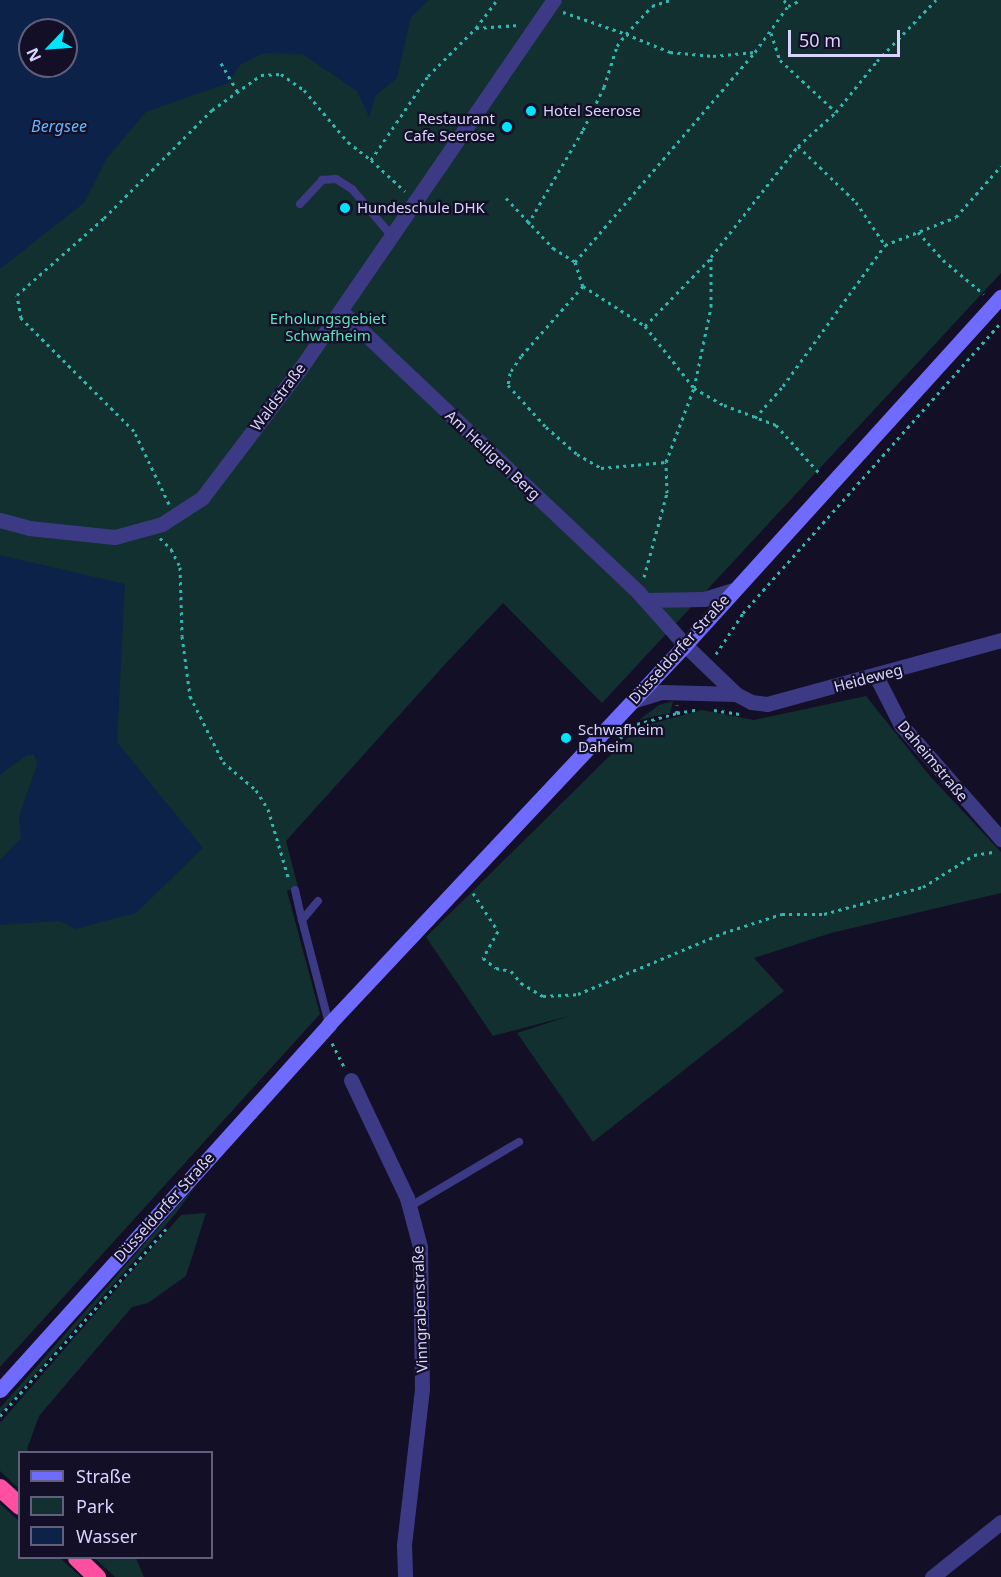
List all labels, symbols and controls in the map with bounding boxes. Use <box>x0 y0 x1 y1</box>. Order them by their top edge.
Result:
north arrow <box>18 18 78 78</box>
scale bar <box>791 18 904 56</box>
text: 50 m <box>799 28 841 52</box>
text: N <box>21 44 46 65</box>
place label: Hotel Seerose <box>543 102 641 120</box>
marker: Hotel Seerose <box>524 104 538 118</box>
place label: Restaurant Cafe Seerose <box>404 109 495 144</box>
water label: Bergsee <box>31 116 87 136</box>
marker: Restaurant Cafe Seerose <box>500 120 514 134</box>
place label: Hundeschule DHK <box>357 199 485 217</box>
marker: Hundeschule DHK <box>338 201 352 215</box>
park label: Erholungsgebiet Schwafheim <box>270 309 386 344</box>
street label: Waldstraße <box>247 360 309 434</box>
street label: Am Heiligen Berg <box>442 406 544 504</box>
street label: Düsseldorfer Straße <box>625 591 733 707</box>
street label: Heideweg <box>832 660 904 696</box>
street label: Daheimstraße <box>894 717 972 805</box>
place label: Schwafheim Daheim <box>578 720 664 755</box>
marker: Schwafheim Daheim <box>559 731 573 745</box>
street label: Düsseldorfer Straße <box>110 1149 218 1265</box>
street label: Vinngrabenstraße <box>409 1245 431 1373</box>
legend <box>18 1451 213 1559</box>
text: Straße <box>76 1464 131 1488</box>
text: Park <box>76 1494 114 1518</box>
text: Wasser <box>76 1524 137 1548</box>

